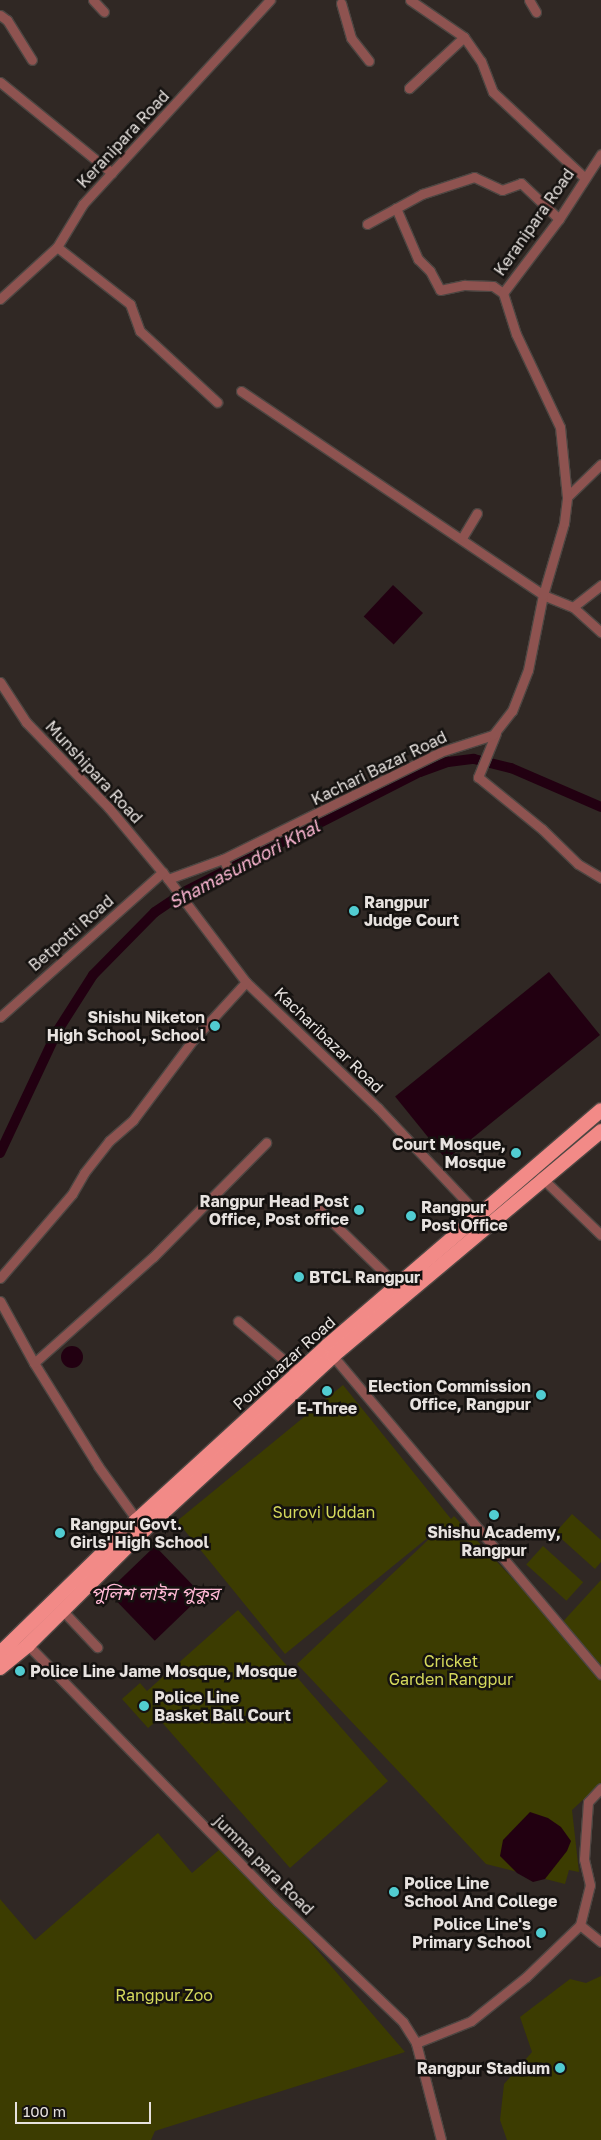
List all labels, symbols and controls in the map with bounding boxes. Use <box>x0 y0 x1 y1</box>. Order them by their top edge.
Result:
street label: Keranipara Road <box>73 86 173 192</box>
street label: Keranipara Road <box>490 165 578 279</box>
street label: Munshipara Road <box>42 717 146 827</box>
street label: Kachari Bazar Road <box>308 727 450 809</box>
water label: Shamasundori Khal <box>165 815 323 913</box>
street label: Betpotti Road <box>25 891 117 975</box>
place label: Rangpur Judge Court <box>364 892 459 930</box>
marker: Rangpur Judge Court <box>348 905 360 917</box>
street label: Kacharibazar Road <box>271 983 387 1097</box>
place label: Shishu Niketon High School, School <box>47 1007 205 1045</box>
marker: Shishu Niketon High School, School <box>209 1020 221 1032</box>
place label: Court Mosque, Mosque <box>392 1134 506 1172</box>
marker: Court Mosque, Mosque <box>510 1147 522 1159</box>
place label: Rangpur Head Post Office, Post office <box>200 1191 349 1229</box>
place label: Rangpur Post Office <box>421 1197 508 1235</box>
marker: Rangpur Head Post Office, Post office <box>353 1204 365 1216</box>
marker: Rangpur Post Office <box>405 1210 417 1222</box>
place label: BTCL Rangpur <box>309 1267 420 1287</box>
marker: BTCL Rangpur <box>293 1271 305 1283</box>
street label: Pourobazar Road <box>229 1312 339 1414</box>
place label: Election Commission Office, Rangpur <box>368 1376 531 1414</box>
marker: E-Three <box>321 1385 333 1397</box>
marker: Election Commission Office, Rangpur <box>535 1389 547 1401</box>
place label: E-Three <box>297 1398 357 1418</box>
park label: Surovi Uddan <box>273 1502 375 1522</box>
marker: Shishu Academy, Rangpur <box>488 1509 500 1521</box>
place label: Rangpur Govt. Girls' High School <box>70 1514 209 1552</box>
place label: Shishu Academy, Rangpur <box>427 1522 561 1560</box>
marker: Rangpur Govt. Girls' High School <box>54 1527 66 1539</box>
water label: পুলিশ লাইন পুকুর <box>91 1582 219 1604</box>
park label: Cricket Garden Rangpur <box>389 1651 513 1689</box>
place label: Police Line Jame Mosque, Mosque <box>30 1661 297 1681</box>
marker: Police Line Jame Mosque, Mosque <box>14 1665 26 1677</box>
place label: Police Line Basket Ball Court <box>154 1687 291 1725</box>
marker: Police Line Basket Ball Court <box>138 1700 150 1712</box>
street label: jumma para Road <box>210 1811 318 1919</box>
place label: Police Line School And College <box>404 1873 557 1911</box>
marker: Police Line School And College <box>388 1886 400 1898</box>
place label: Police Line's Primary School <box>412 1914 531 1952</box>
marker: Police Line's Primary School <box>535 1927 547 1939</box>
park label: Rangpur Zoo <box>115 1985 213 2005</box>
place label: Rangpur Stadium <box>417 2058 550 2078</box>
marker: Rangpur Stadium <box>554 2062 566 2074</box>
scale bar <box>18 2092 154 2124</box>
text: 100 m <box>23 2102 66 2120</box>

